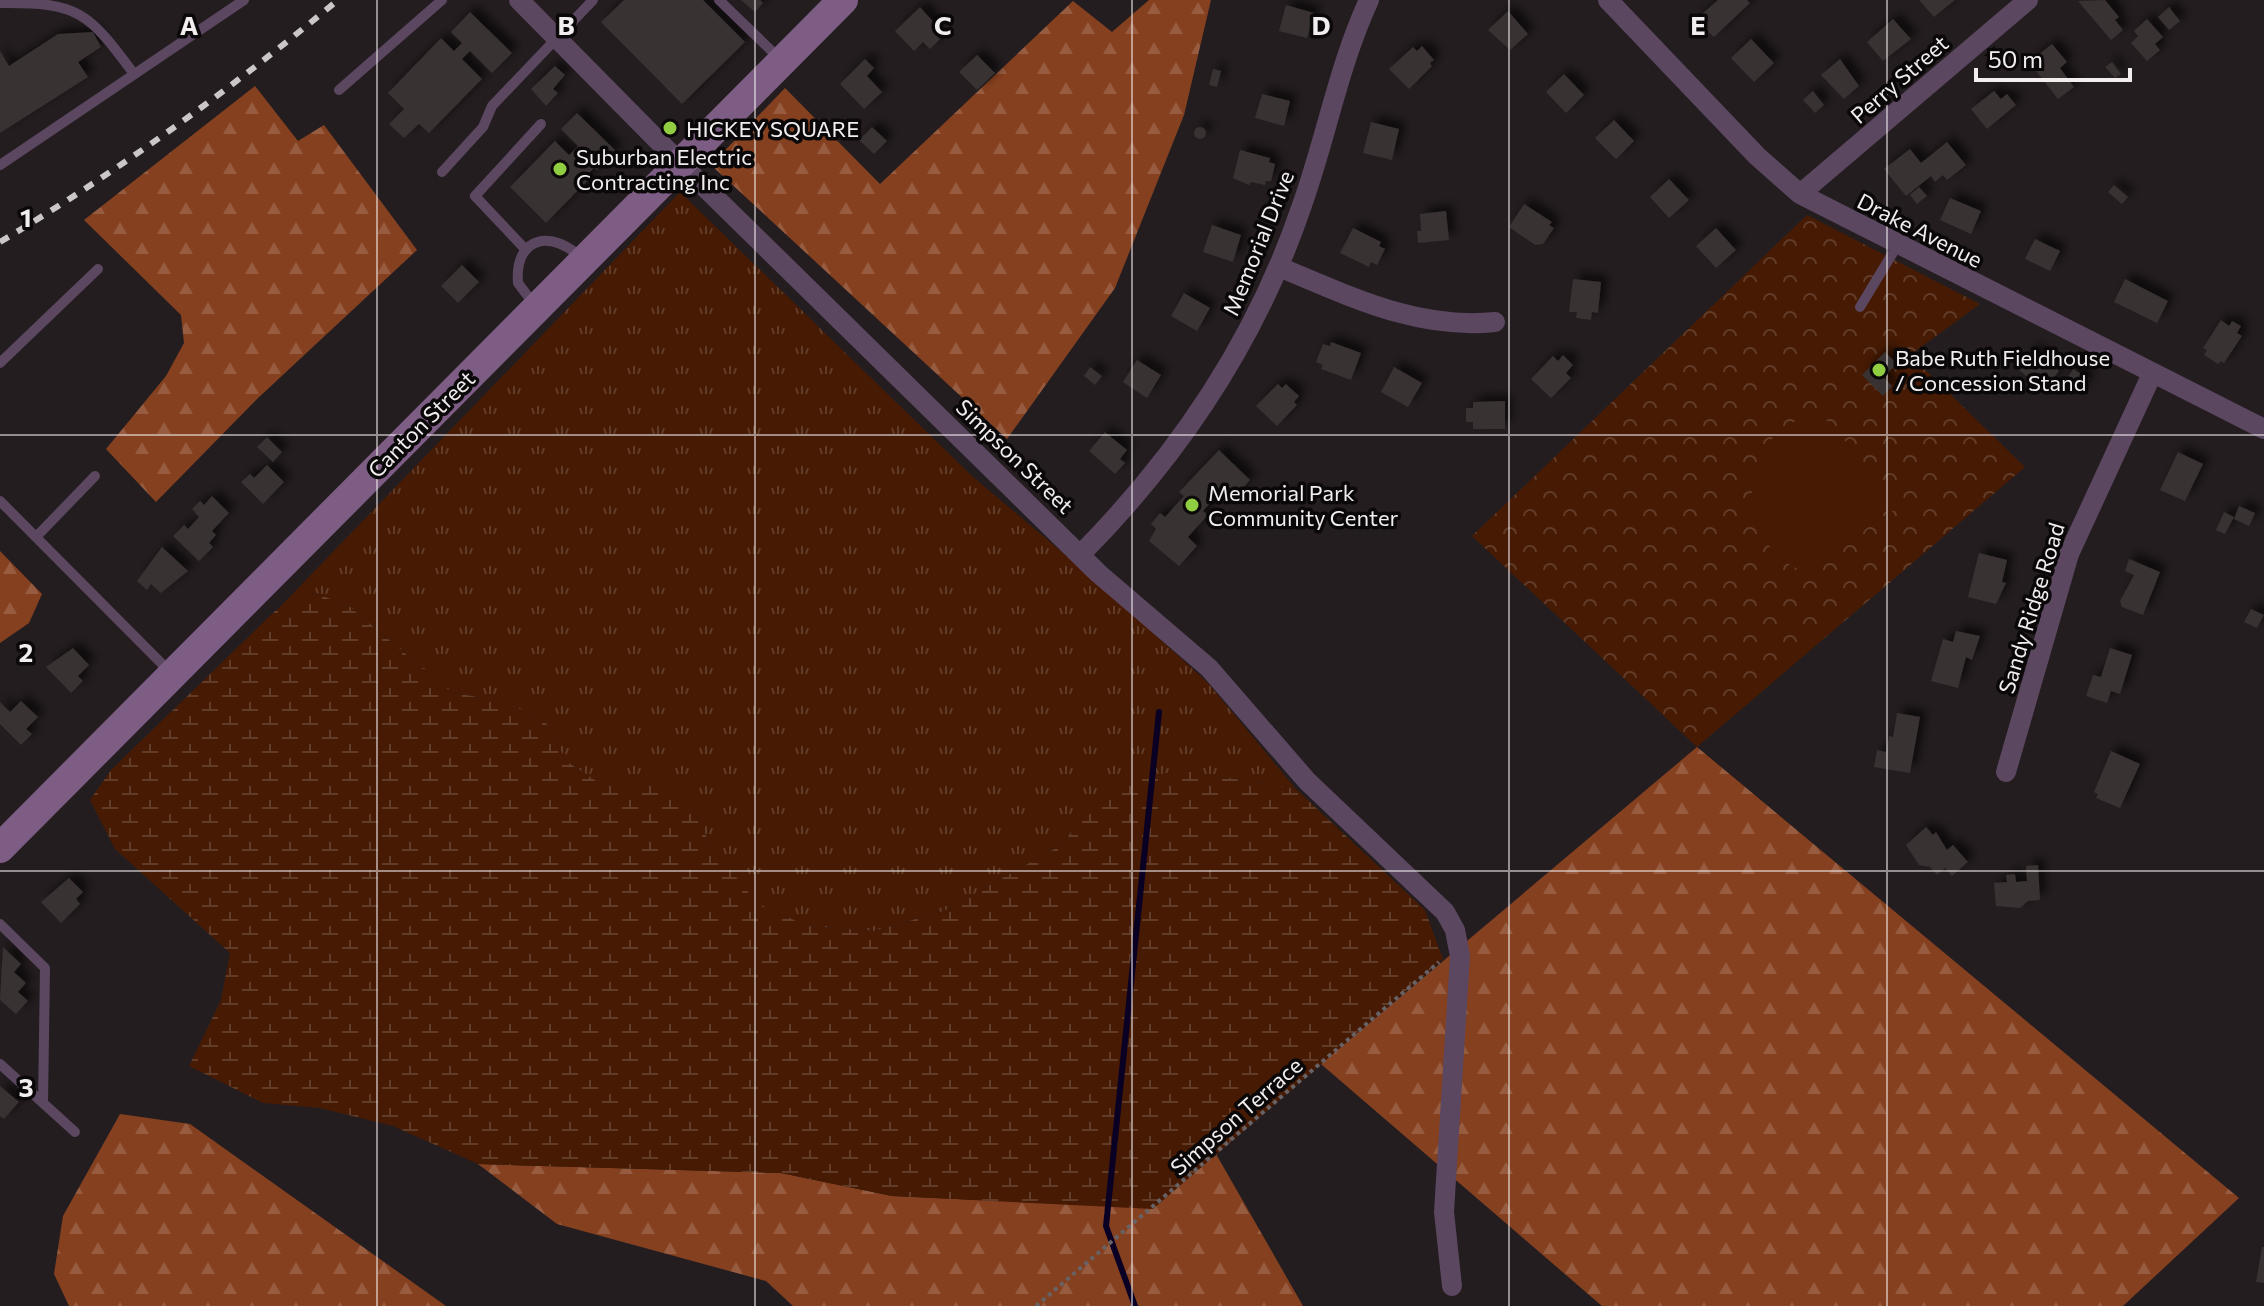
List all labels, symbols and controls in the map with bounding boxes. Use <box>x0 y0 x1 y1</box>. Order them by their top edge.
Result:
text: A <box>180 9 199 40</box>
text: B <box>557 9 575 40</box>
text: C <box>934 9 952 40</box>
text: D <box>1311 9 1331 40</box>
text: E <box>1690 9 1706 40</box>
street label: Perry Street <box>1845 29 1953 129</box>
scale bar <box>1976 32 2130 82</box>
text: 50 m <box>1988 44 2043 73</box>
place label: HICKEY SQUARE <box>686 115 859 142</box>
marker: HICKEY SQUARE <box>661 119 679 137</box>
place label: Suburban Electric Contracting Inc <box>576 143 752 195</box>
marker: Suburban Electric Contracting Inc <box>551 160 569 178</box>
street label: Memorial Drive <box>1217 167 1299 319</box>
street label: Drake Avenue <box>1853 187 1987 273</box>
text: 1 <box>20 201 32 232</box>
place label: Babe Ruth Fieldhouse / Concession Stand <box>1895 344 2110 396</box>
marker: Babe Ruth Fieldhouse / Concession Stand <box>1870 361 1888 379</box>
street label: Canton Street <box>362 365 480 483</box>
street label: Simpson Street <box>951 393 1079 519</box>
place label: Memorial Park Community Center <box>1208 479 1399 531</box>
marker: Memorial Park Community Center <box>1183 496 1201 514</box>
street label: Sandy Ridge Road <box>1992 519 2070 697</box>
text: 2 <box>19 636 33 667</box>
street label: Simpson Terrace <box>1165 1051 1307 1181</box>
text: 3 <box>18 1071 34 1102</box>

